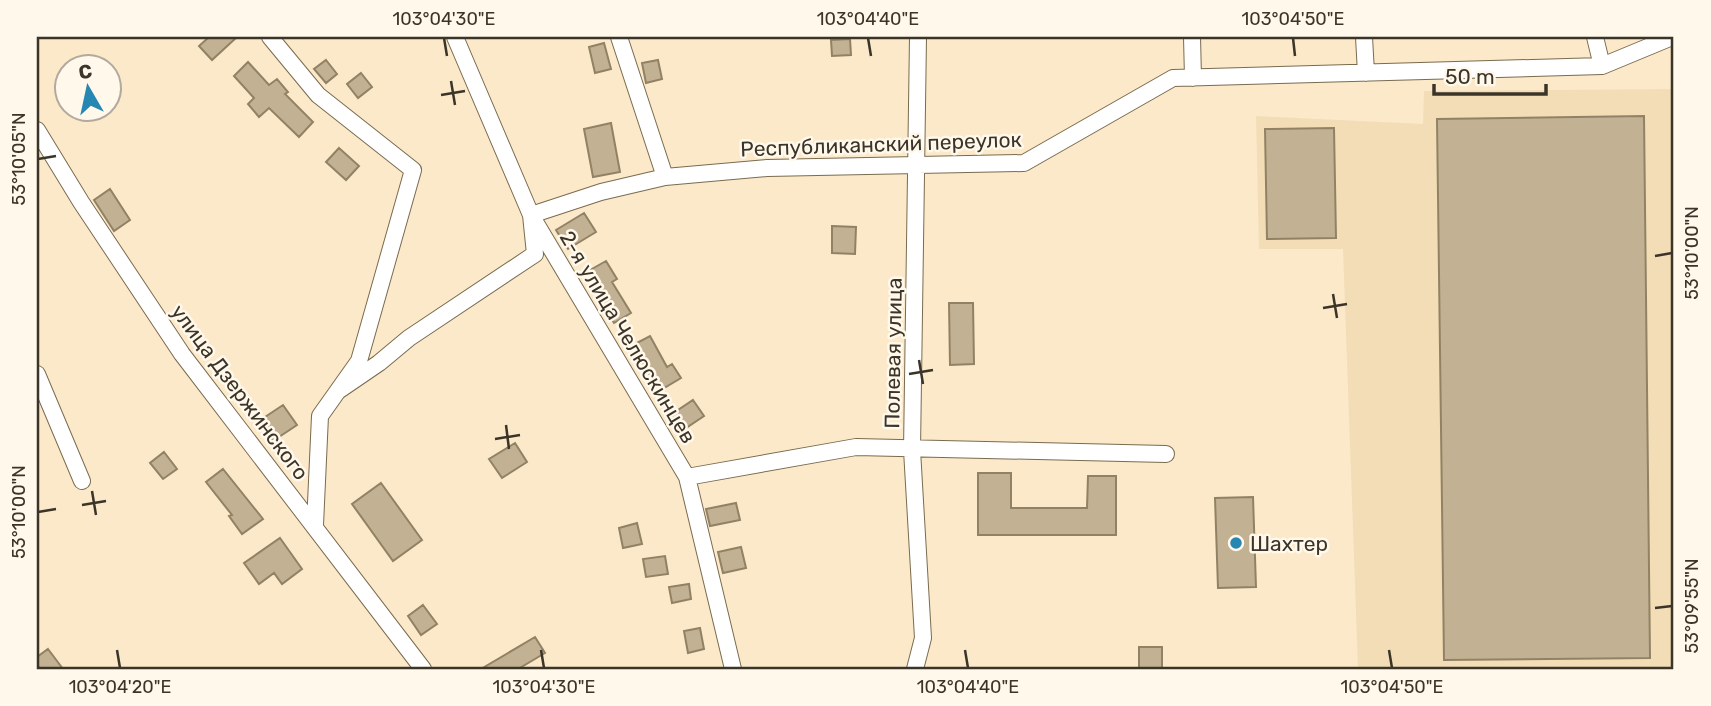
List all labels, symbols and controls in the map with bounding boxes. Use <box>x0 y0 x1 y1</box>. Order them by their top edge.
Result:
text: 103°04'30"E <box>393 8 495 30</box>
text: 103°04'40"E <box>817 8 919 30</box>
text: 103°04'50"E <box>1242 8 1344 30</box>
north arrow <box>52 52 122 122</box>
scale bar <box>1434 52 1546 96</box>
text: С <box>77 59 94 84</box>
text: 50 m <box>1445 64 1495 89</box>
text: 53°10'05"N <box>8 113 30 205</box>
street label: Республиканский переулок <box>740 127 1022 161</box>
text: 53°10'00"N <box>1681 206 1703 300</box>
street label: 2-я улица Челюскинцев <box>555 226 701 448</box>
street label: Полевая улица <box>879 277 907 429</box>
street label: улица Дзержинского <box>166 299 314 485</box>
text: 53°10'00"N <box>8 465 30 559</box>
place label: Шахтер <box>1250 531 1328 556</box>
marker: Шахтер <box>1228 535 1244 551</box>
text: 53°09'55"N <box>1681 558 1703 654</box>
text: 103°04'20"E <box>69 676 171 698</box>
text: 103°04'30"E <box>493 676 595 698</box>
text: 103°04'40"E <box>917 676 1019 698</box>
text: 103°04'50"E <box>1341 676 1443 698</box>

